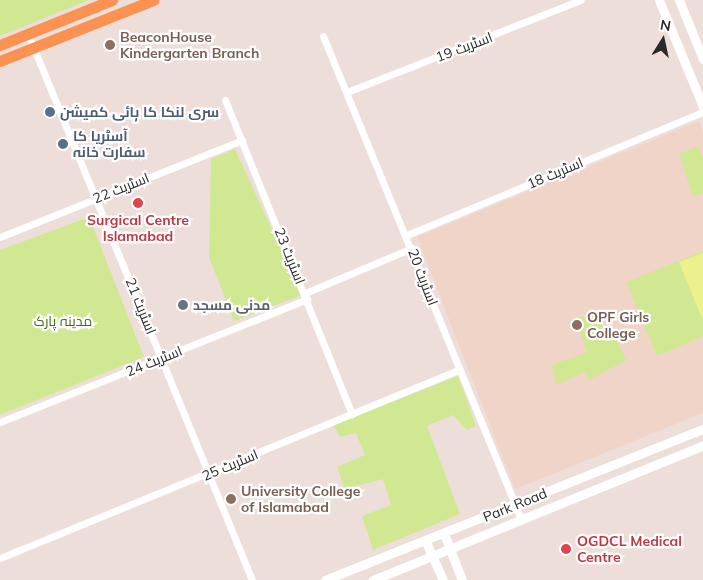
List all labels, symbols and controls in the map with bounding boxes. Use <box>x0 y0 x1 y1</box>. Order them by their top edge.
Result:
north arrow <box>638 15 688 65</box>
text: N <box>659 15 672 35</box>
place label: BeaconHouse Kindergarten Branch <box>120 29 259 62</box>
street label: اسٹریٹ 19 <box>433 29 495 65</box>
marker: BeaconHouse Kindergarten Branch <box>104 39 116 51</box>
place label: سری لنکا کا ہائی کمیشن <box>60 104 219 120</box>
marker: سری لنکا کا ہائی کمیشن <box>44 106 56 118</box>
place label: آسٹریا کا سفارت خانہ <box>73 128 146 160</box>
marker: آسٹریا کا سفارت خانہ <box>57 138 69 150</box>
street label: اسٹریٹ 18 <box>524 154 586 192</box>
street label: اسٹریٹ 22 <box>90 169 152 207</box>
marker: Surgical Centre Islamabad <box>131 196 145 210</box>
place label: Surgical Centre Islamabad <box>87 212 189 244</box>
street label: اسٹریٹ 23 <box>271 225 309 287</box>
street label: اسٹریٹ 20 <box>405 246 441 308</box>
street label: اسٹریٹ 21 <box>122 275 160 337</box>
place label: مدنی مسجد <box>193 297 270 313</box>
marker: مدنی مسجد <box>177 299 189 311</box>
place label: OPF Girls College <box>587 309 649 342</box>
park label: مدینہ پارک <box>34 313 92 329</box>
marker: OPF Girls College <box>571 319 583 331</box>
street label: اسٹریٹ 24 <box>123 342 185 380</box>
street label: اسٹریٹ 25 <box>199 446 261 484</box>
place label: University College of Islamabad <box>241 483 360 516</box>
street label: Park Road <box>481 485 549 525</box>
marker: University College of Islamabad <box>225 493 237 505</box>
place label: OGDCL Medical Centre <box>577 533 682 566</box>
marker: OGDCL Medical Centre <box>559 542 573 556</box>

